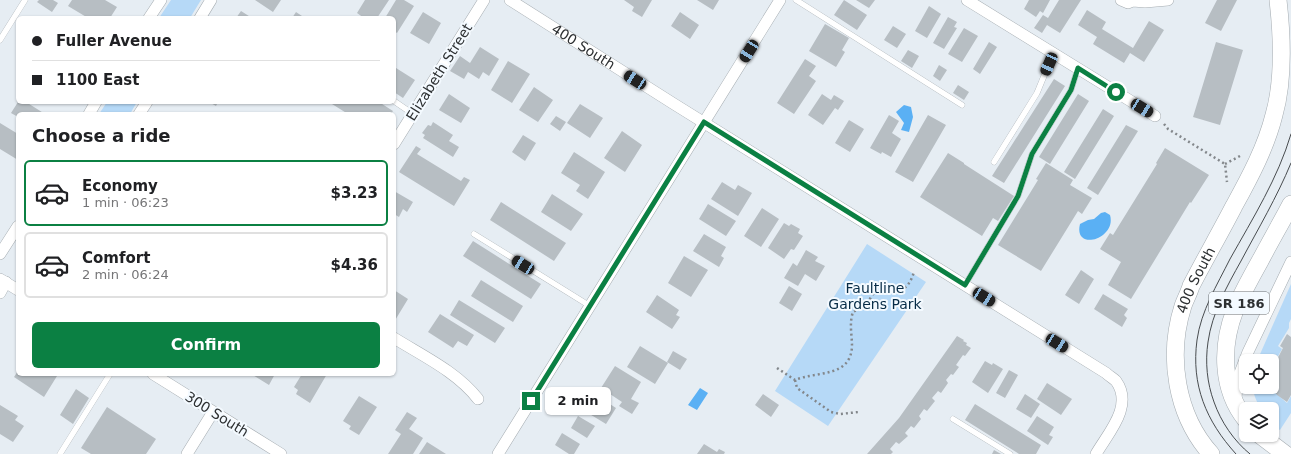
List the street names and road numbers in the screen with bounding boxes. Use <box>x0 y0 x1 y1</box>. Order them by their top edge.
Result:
street label: Elizabeth Street <box>403 20 476 123</box>
street label: 400 South <box>549 21 618 73</box>
street label: 400 South <box>1173 244 1218 315</box>
road number: SR 186 <box>1209 292 1269 314</box>
street label: 300 South <box>182 388 252 440</box>

